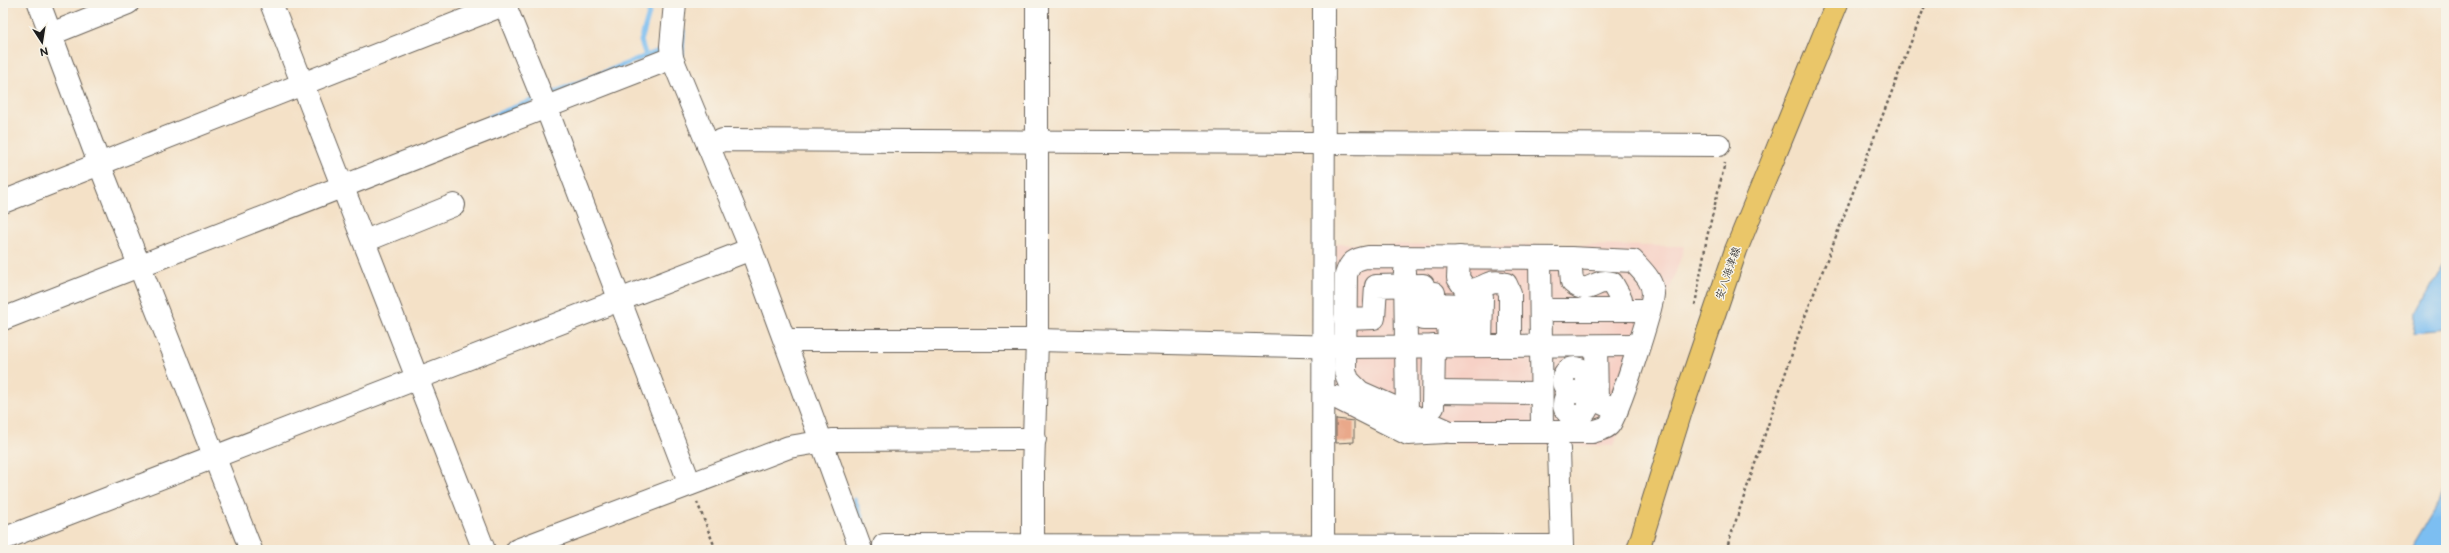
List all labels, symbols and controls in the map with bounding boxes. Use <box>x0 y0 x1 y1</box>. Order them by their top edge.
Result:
north arrow <box>22 22 62 62</box>
text: N <box>39 44 49 59</box>
street label: 安八海津線 <box>1713 245 1743 301</box>

